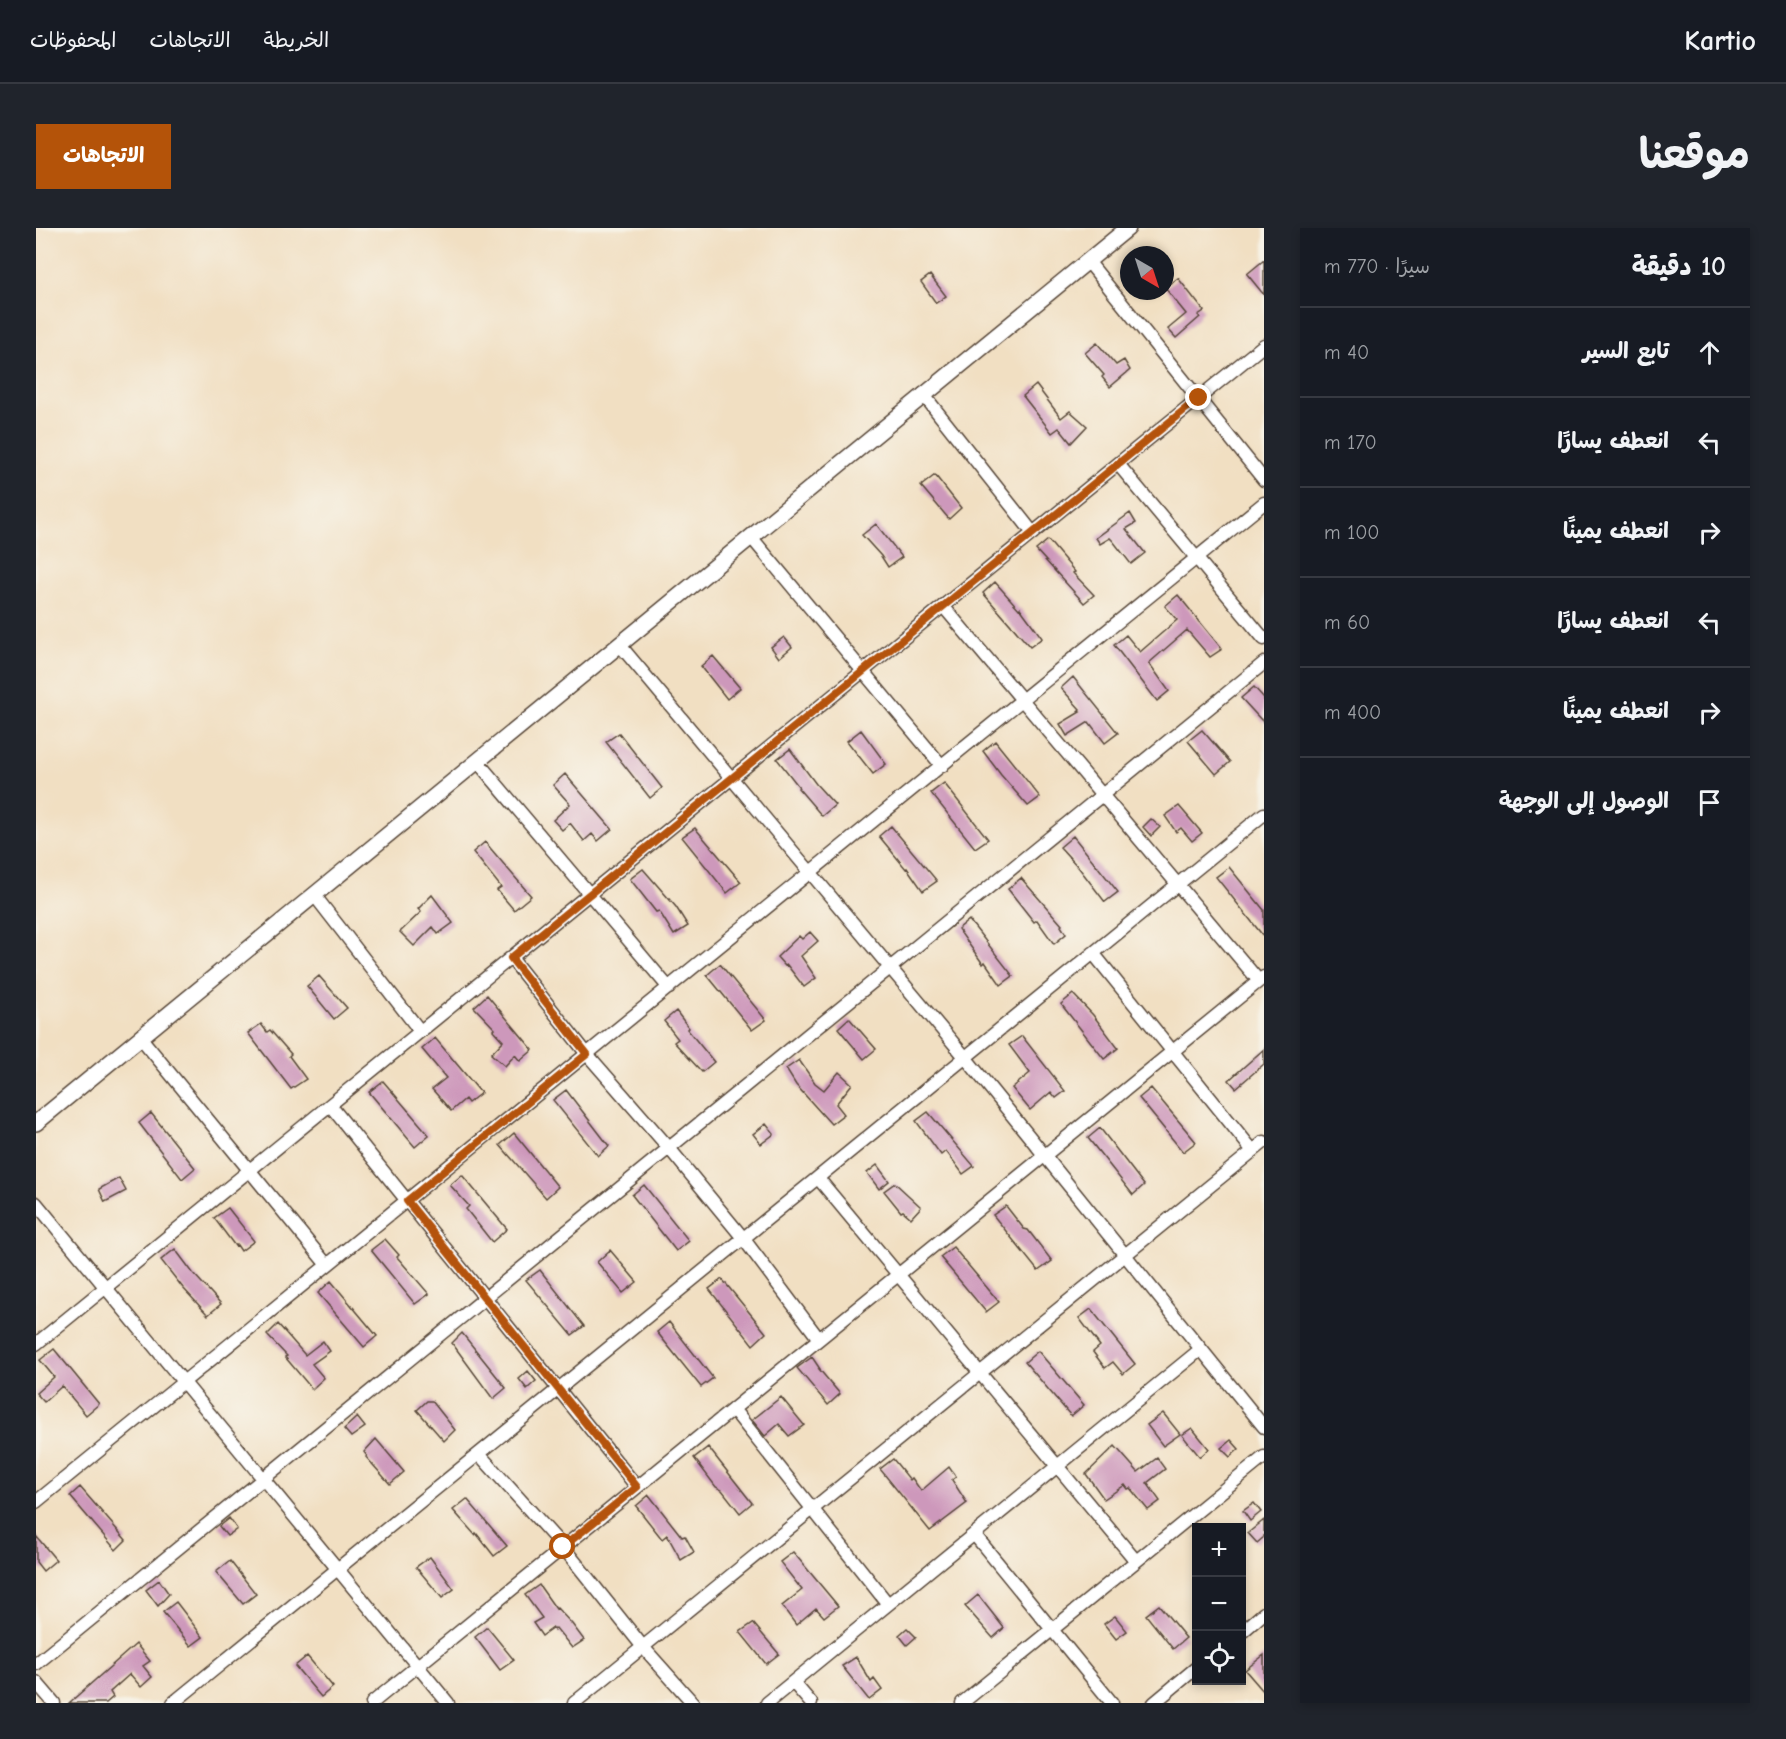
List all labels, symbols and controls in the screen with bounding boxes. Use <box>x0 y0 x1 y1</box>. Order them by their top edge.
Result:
text: Kartio <box>1684 25 1756 57</box>
text: المحفوظات <box>30 28 116 52</box>
text: الاتجاهات <box>149 28 231 52</box>
text: الخريطة <box>264 28 329 52</box>
button: الاتجاهات <box>36 124 171 189</box>
text: موقعنا <box>1639 130 1750 179</box>
north arrow <box>1120 246 1174 300</box>
text: 10 دقيقة <box>1632 252 1726 282</box>
text: سيرًا · 770 m <box>1324 255 1430 278</box>
icon: ahead <box>1693 336 1726 369</box>
text: تابع السير <box>1583 338 1669 364</box>
text: 40 m <box>1324 341 1369 364</box>
route end <box>1185 384 1211 410</box>
icon: left <box>1693 426 1726 459</box>
text: انعطف يسارًا <box>1557 428 1669 454</box>
text: 170 m <box>1324 431 1377 454</box>
icon: right <box>1693 516 1726 549</box>
text: انعطف يمينًا <box>1563 518 1669 544</box>
text: 100 m <box>1324 521 1380 544</box>
icon: left <box>1693 606 1726 639</box>
text: انعطف يسارًا <box>1557 608 1669 634</box>
text: 60 m <box>1324 611 1370 634</box>
icon: right <box>1693 696 1726 729</box>
text: انعطف يمينًا <box>1563 698 1669 724</box>
text: 400 m <box>1324 701 1381 724</box>
icon: arrive <box>1693 786 1726 819</box>
text: الوصول إلى الوجهة <box>1499 788 1669 814</box>
map controls <box>1192 1523 1246 1685</box>
button: + <box>1192 1523 1246 1577</box>
route start <box>549 1533 575 1559</box>
button: − <box>1192 1577 1246 1631</box>
button: locate <box>1192 1631 1246 1685</box>

